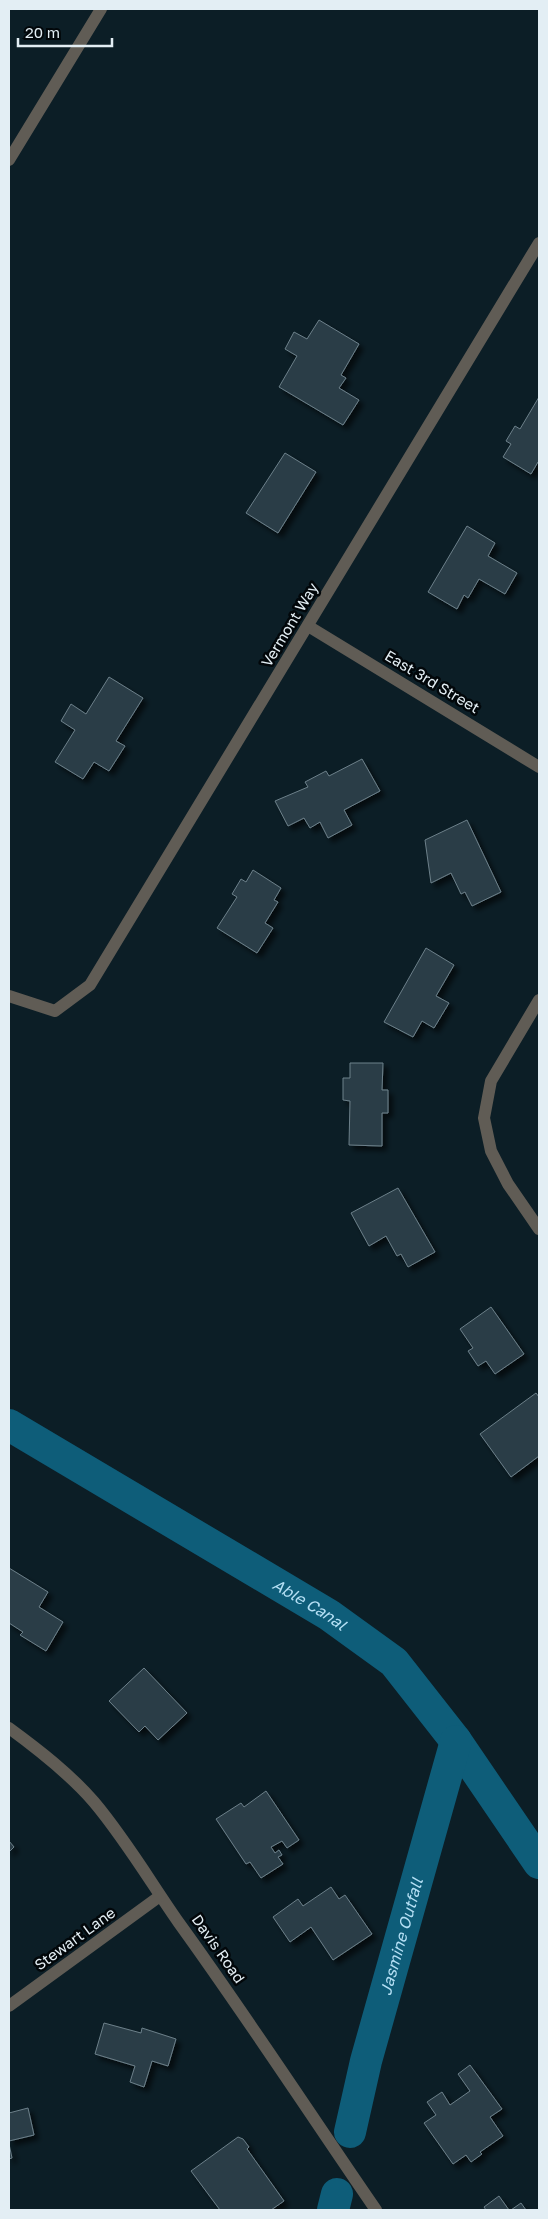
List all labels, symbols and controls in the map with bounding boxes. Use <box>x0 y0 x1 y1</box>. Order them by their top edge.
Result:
scale bar <box>18 15 111 47</box>
text: 20 m <box>25 23 60 41</box>
street label: Vermont Way <box>257 579 322 670</box>
street label: East 3rd Street <box>382 646 483 716</box>
water label: Able Canal <box>269 1574 351 1635</box>
water label: Jasmine Outfall <box>375 1875 427 1997</box>
street label: Stewart Lane <box>31 1903 118 1973</box>
street label: Davis Road <box>189 1911 249 1986</box>

